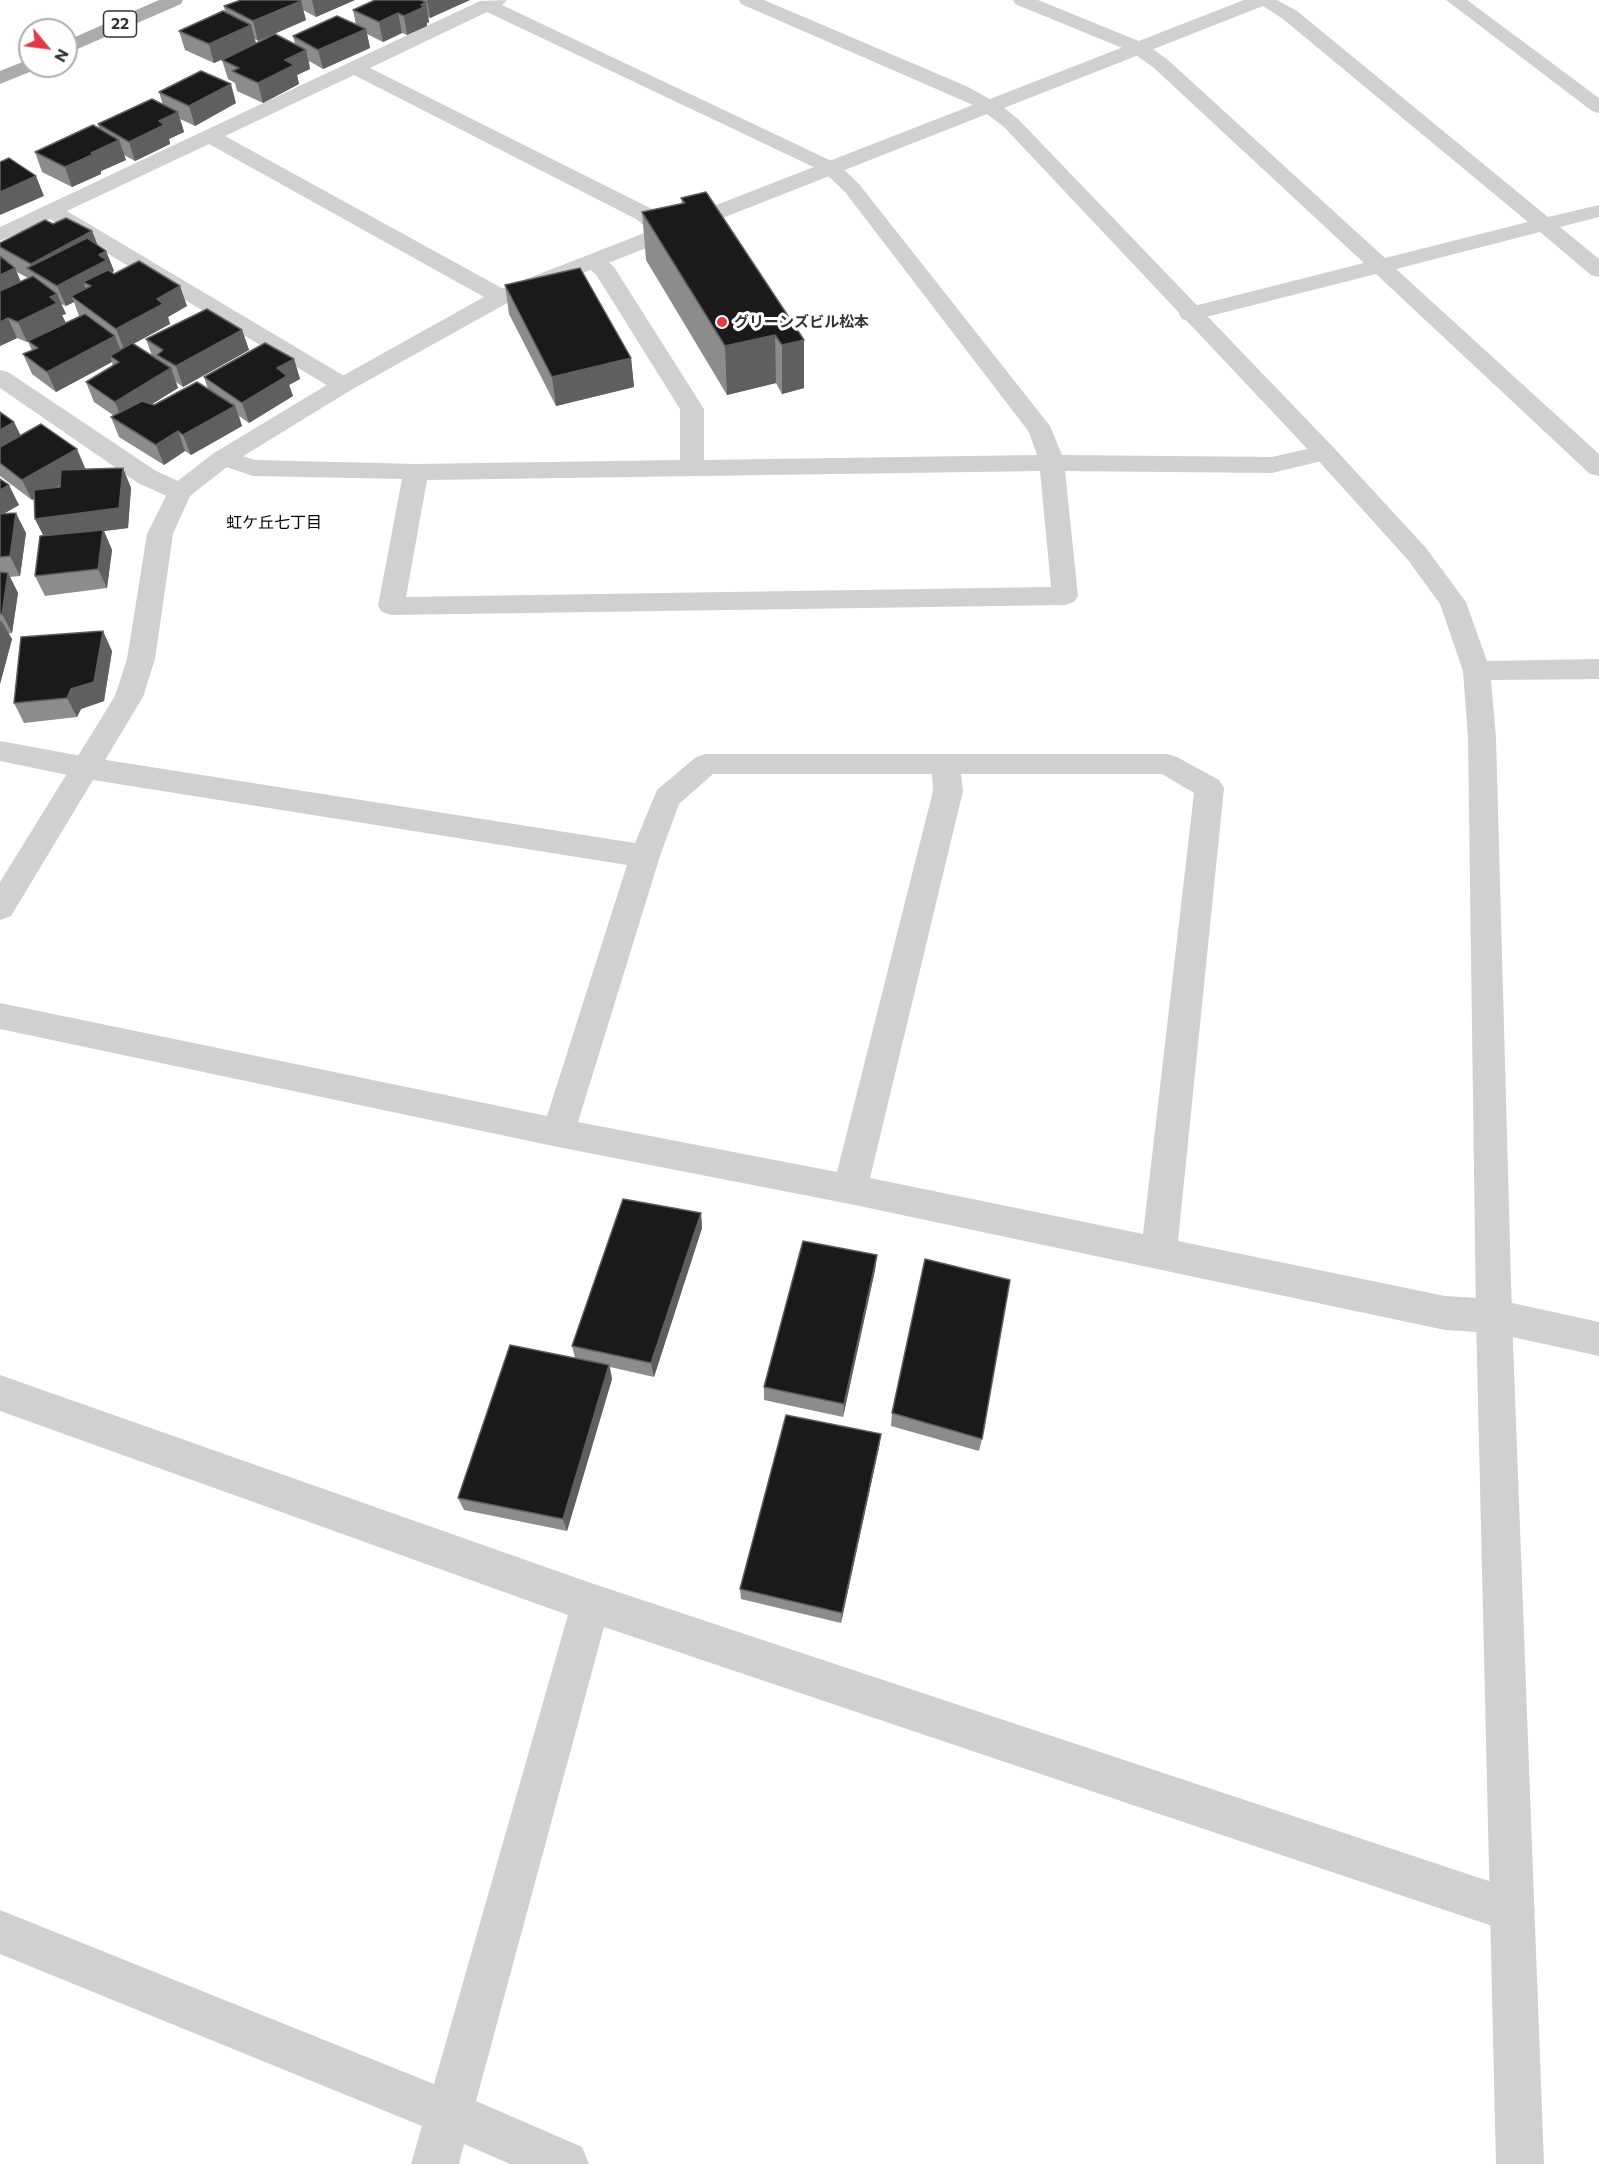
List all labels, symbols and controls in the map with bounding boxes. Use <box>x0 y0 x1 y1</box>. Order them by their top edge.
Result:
road number: 22 <box>104 11 136 37</box>
north arrow <box>18 18 78 78</box>
text: N <box>51 46 74 66</box>
place label: グリーンズビル松本 <box>734 313 869 331</box>
marker: グリーンズビル松本 <box>715 315 729 329</box>
district label: 虹ケ丘七丁目 <box>226 513 322 533</box>

